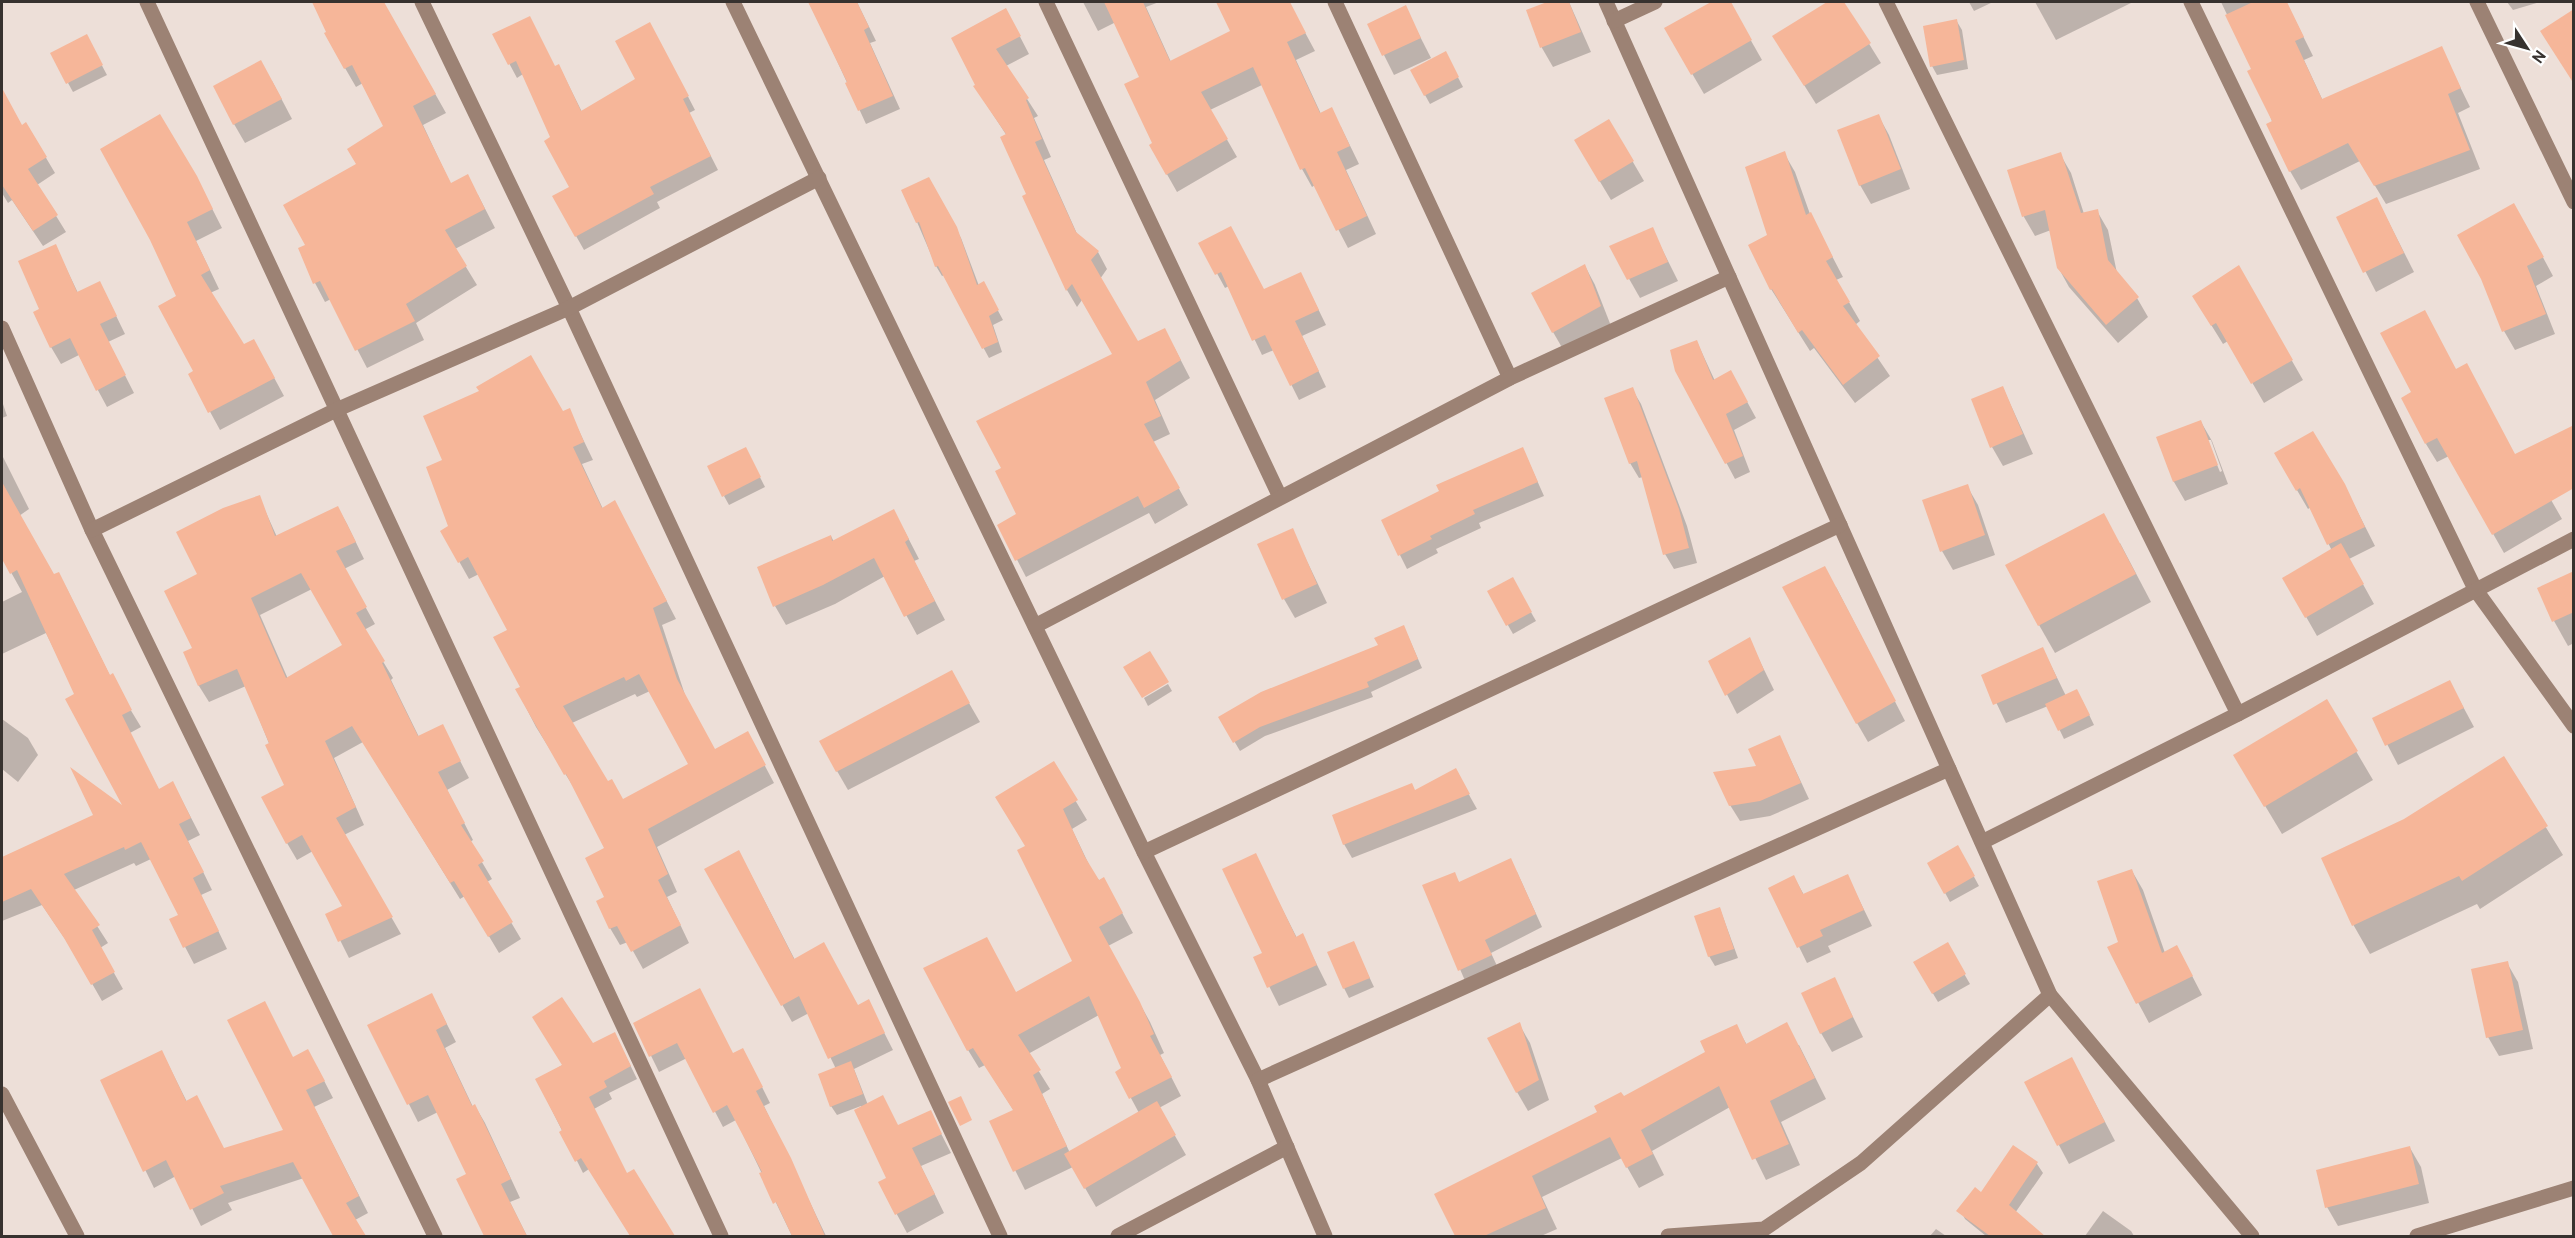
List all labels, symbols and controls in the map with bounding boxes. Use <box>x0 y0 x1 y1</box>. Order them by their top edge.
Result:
north arrow <box>2497 18 2557 78</box>
text: N <box>2526 45 2549 66</box>

